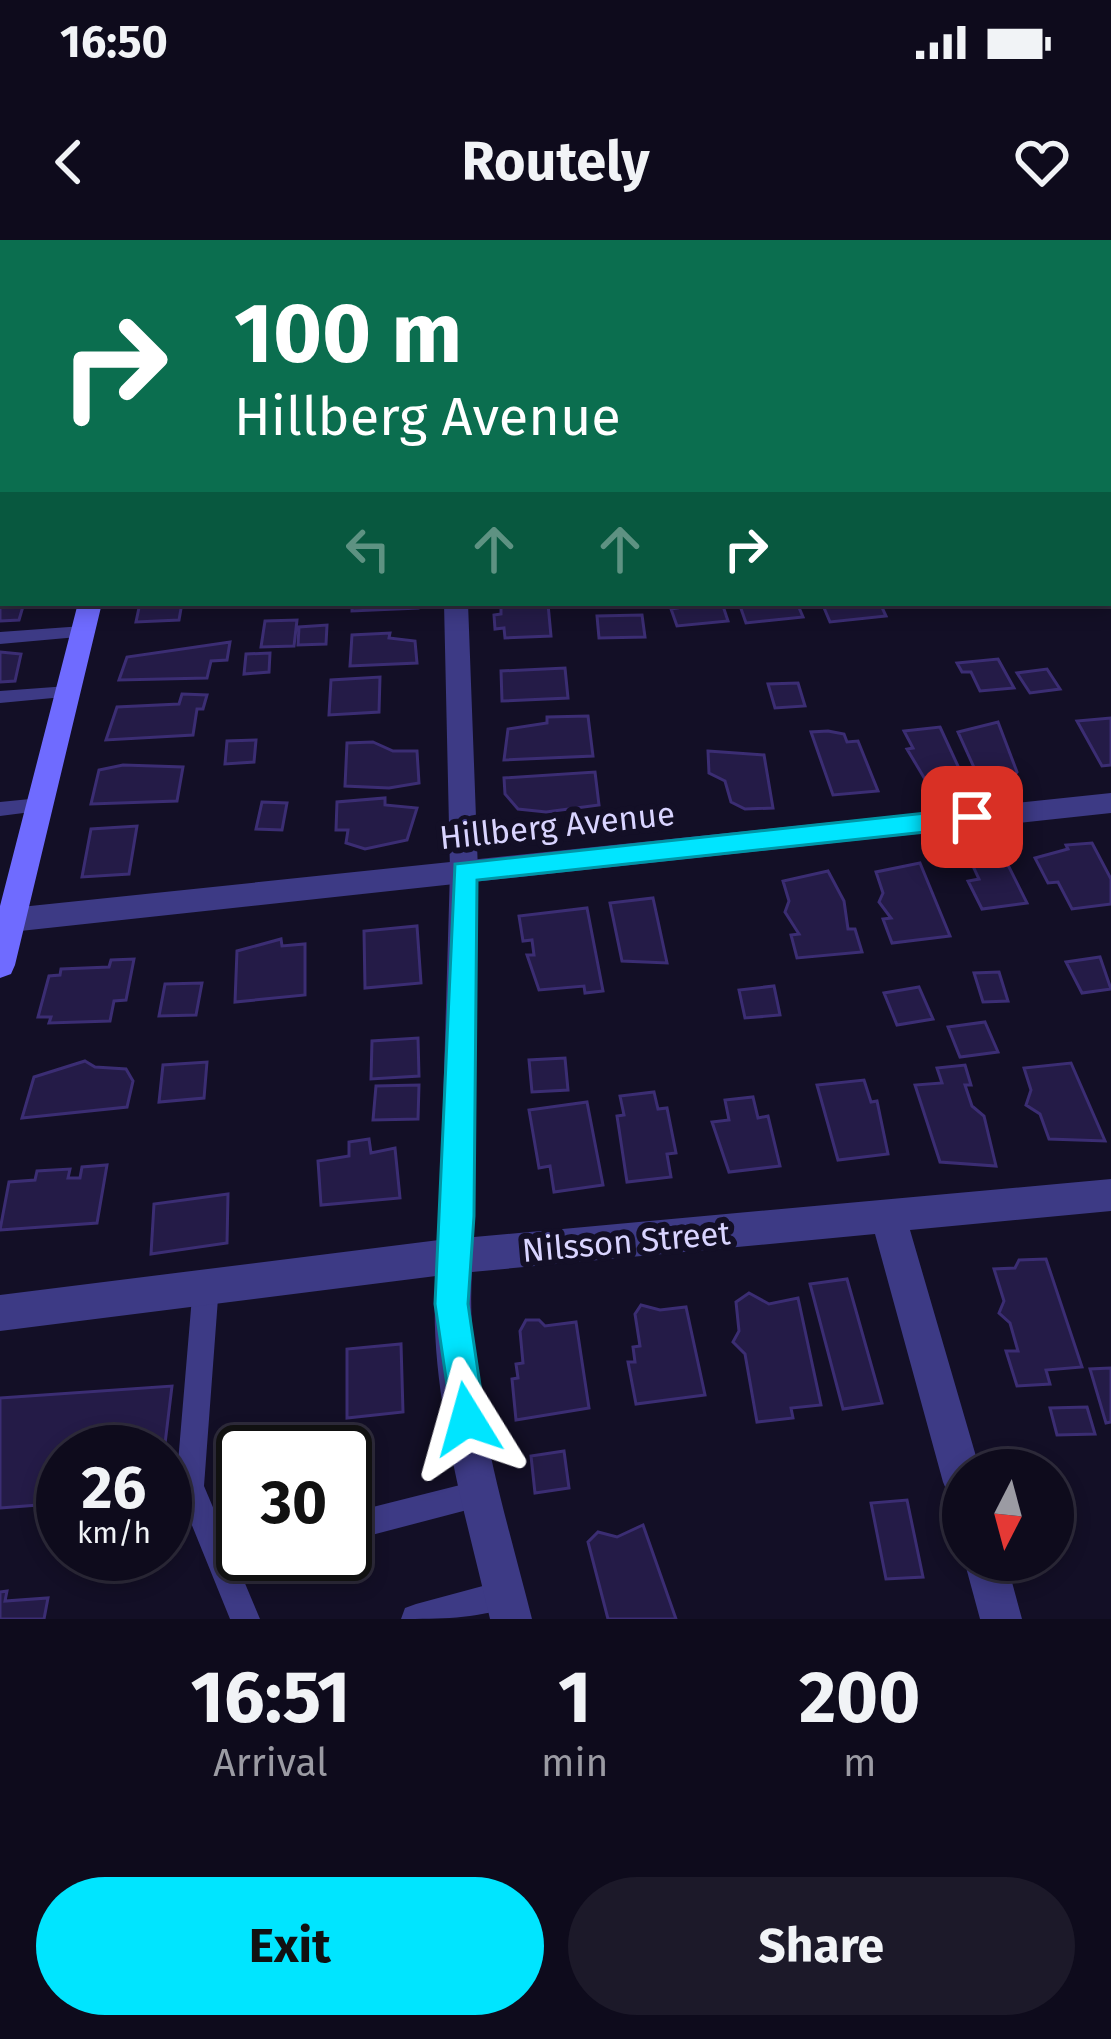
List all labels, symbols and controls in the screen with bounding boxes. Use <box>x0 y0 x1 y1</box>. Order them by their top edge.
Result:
text: 16:50 <box>60 15 168 69</box>
icon: back <box>36 129 102 195</box>
icon: heart <box>1009 129 1075 195</box>
text: Routely <box>461 130 650 194</box>
text: 100 m <box>234 283 462 384</box>
icon: right <box>36 288 192 444</box>
text: Hillberg Avenue <box>234 385 621 449</box>
icon: left <box>335 516 401 582</box>
icon: ahead <box>461 516 527 582</box>
icon: ahead <box>587 516 653 582</box>
icon: right <box>713 516 779 582</box>
pin <box>921 766 1023 868</box>
icon: arrive <box>939 784 1005 850</box>
street label: Hillberg Avenue <box>437 794 677 858</box>
street label: Nilsson Street <box>520 1213 732 1271</box>
position arrow <box>404 1356 530 1482</box>
speed limit sign: 30 <box>216 1425 372 1581</box>
north arrow <box>942 1449 1074 1581</box>
map controls <box>942 1449 1074 1581</box>
text: 26 <box>82 1452 146 1524</box>
text: km/h <box>77 1515 151 1551</box>
text: 16:51 <box>191 1655 350 1741</box>
text: 1 <box>558 1655 591 1741</box>
text: 200 <box>799 1655 920 1741</box>
text: Arrival <box>213 1740 328 1786</box>
text: min <box>541 1740 608 1786</box>
text: m <box>843 1740 876 1786</box>
button: Exit <box>36 1877 544 2015</box>
button: Share <box>568 1877 1075 2015</box>

